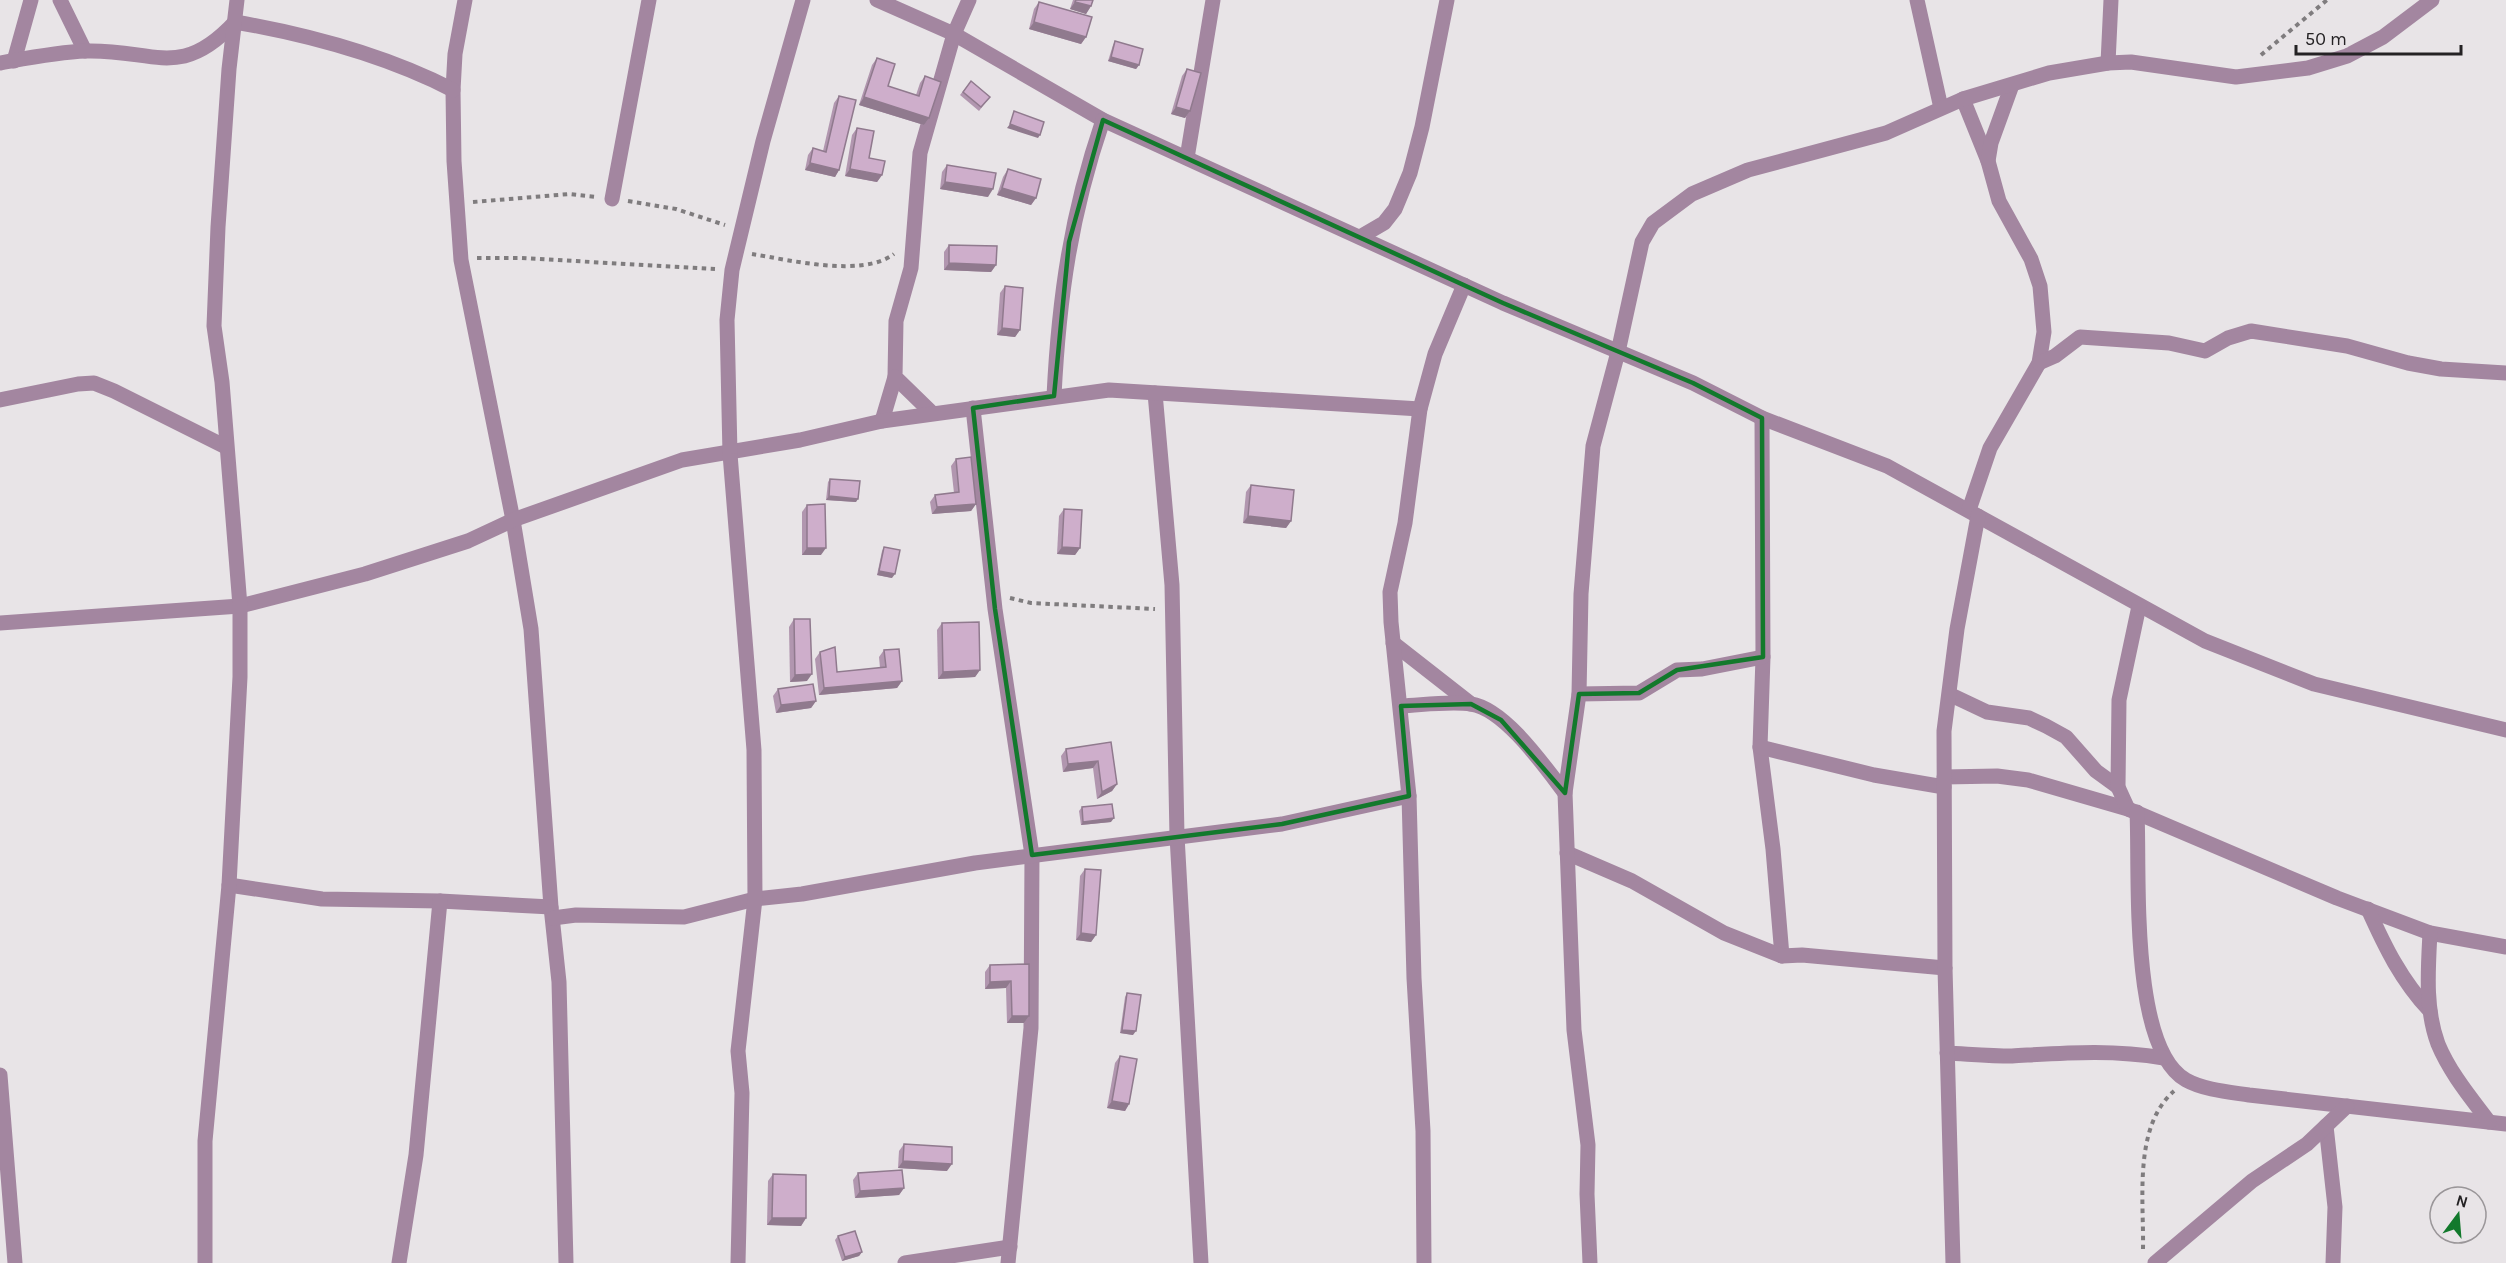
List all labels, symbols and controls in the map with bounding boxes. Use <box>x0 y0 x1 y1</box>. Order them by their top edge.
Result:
scale bar <box>2296 18 2461 56</box>
text: 50 m <box>2305 28 2347 50</box>
north arrow <box>2428 1185 2488 1245</box>
text: N <box>2454 1190 2470 1212</box>

